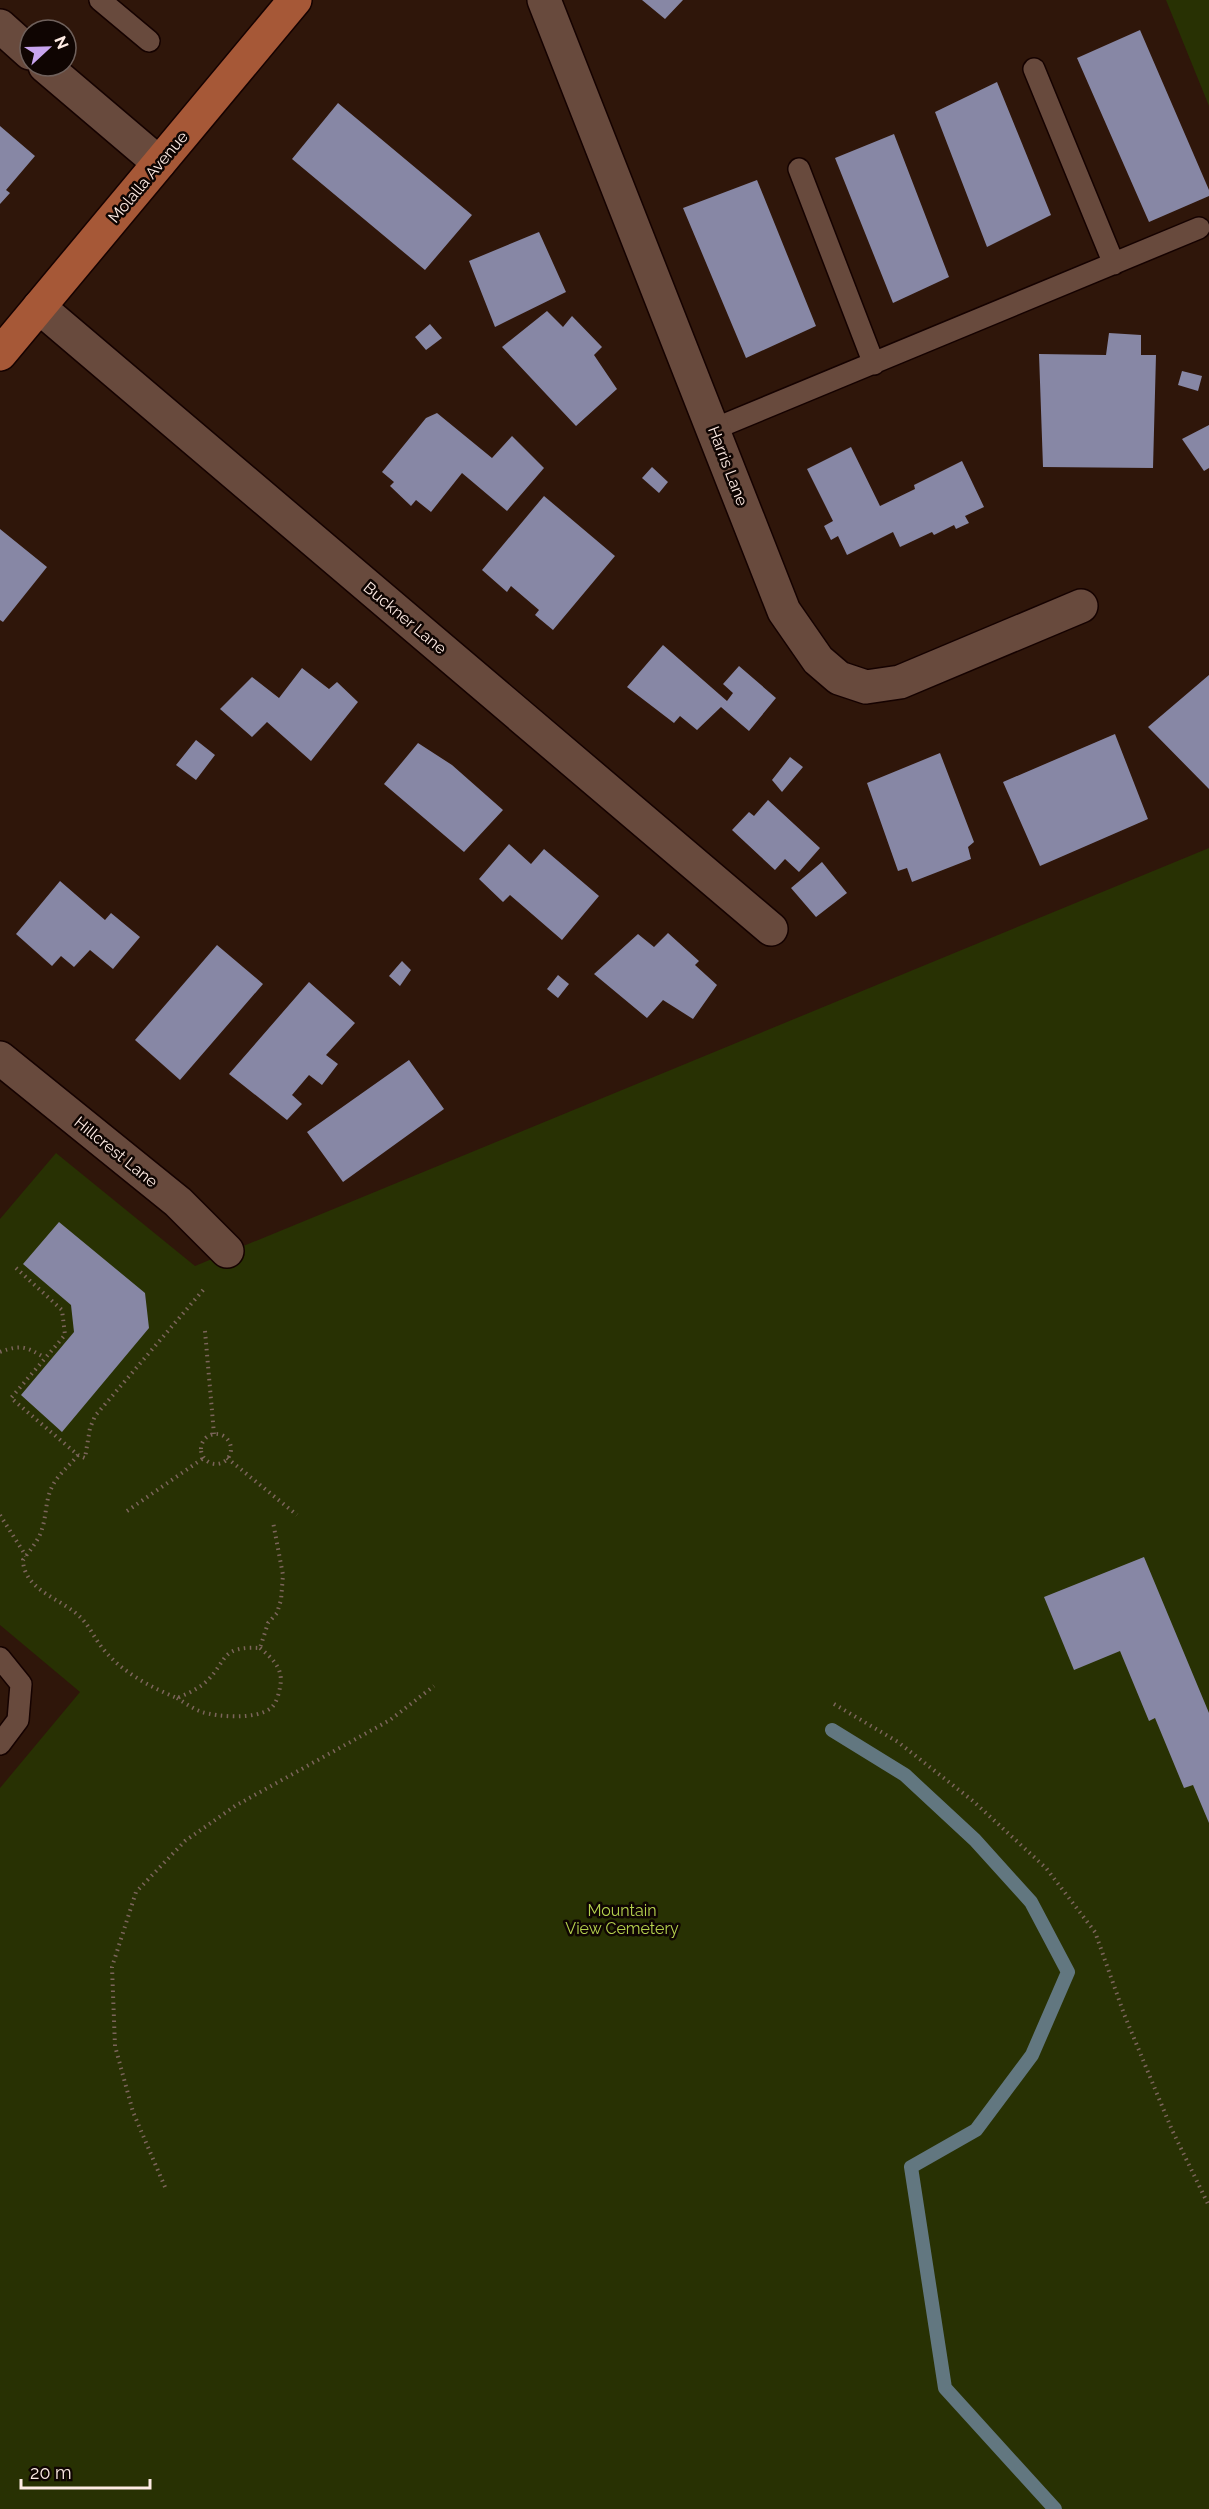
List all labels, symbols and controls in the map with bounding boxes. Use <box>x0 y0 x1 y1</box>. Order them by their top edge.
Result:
north arrow <box>18 18 78 78</box>
text: N <box>50 33 73 52</box>
street label: Molalla Avenue <box>104 127 192 227</box>
street label: Harris Lane <box>704 424 752 508</box>
street label: Buckner Lane <box>360 578 450 658</box>
street label: Hillcrest Lane <box>71 1113 161 1191</box>
park label: Mountain View Cemetery <box>565 1901 679 1938</box>
scale bar <box>21 2452 150 2490</box>
text: 20 m <box>30 2462 72 2483</box>

